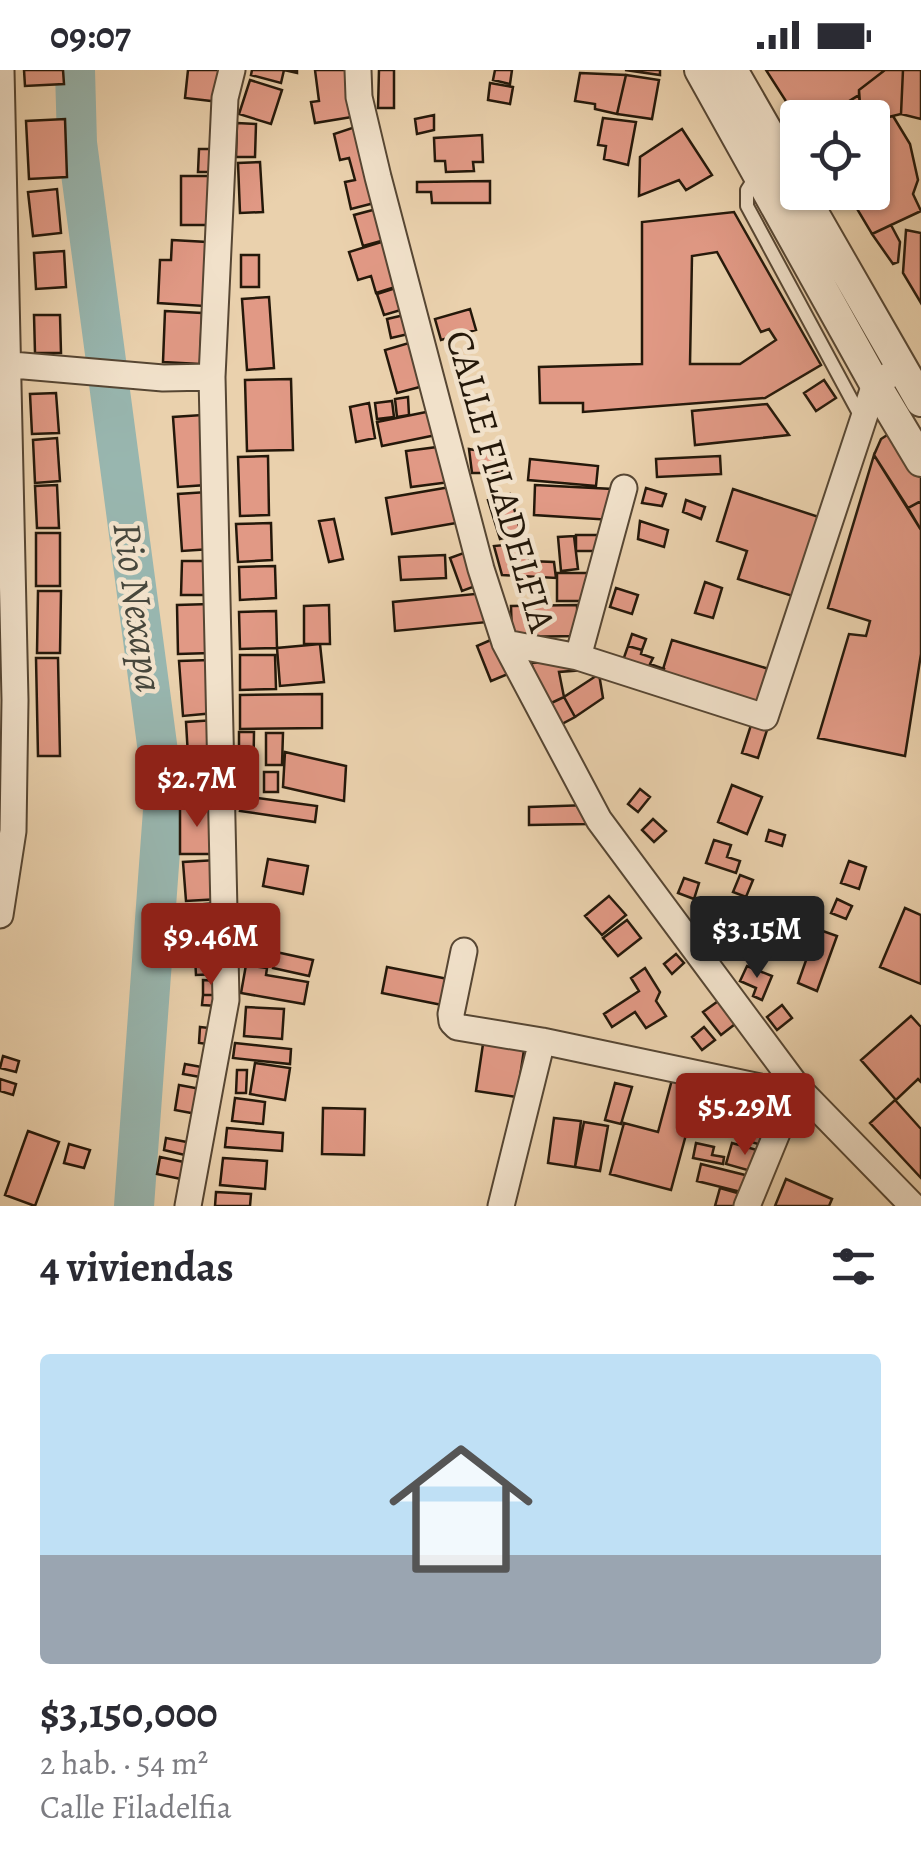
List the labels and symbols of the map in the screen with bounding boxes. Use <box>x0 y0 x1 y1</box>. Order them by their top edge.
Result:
street label: CALLE FILADELFIA <box>433 324 569 639</box>
water label: Rio Nexapa <box>99 519 178 696</box>
pin: $2.7M <box>127 745 267 830</box>
pin: $3.15M <box>676 896 838 981</box>
pin: $9.46M <box>130 903 292 988</box>
pin: $5.29M <box>664 1073 826 1158</box>

